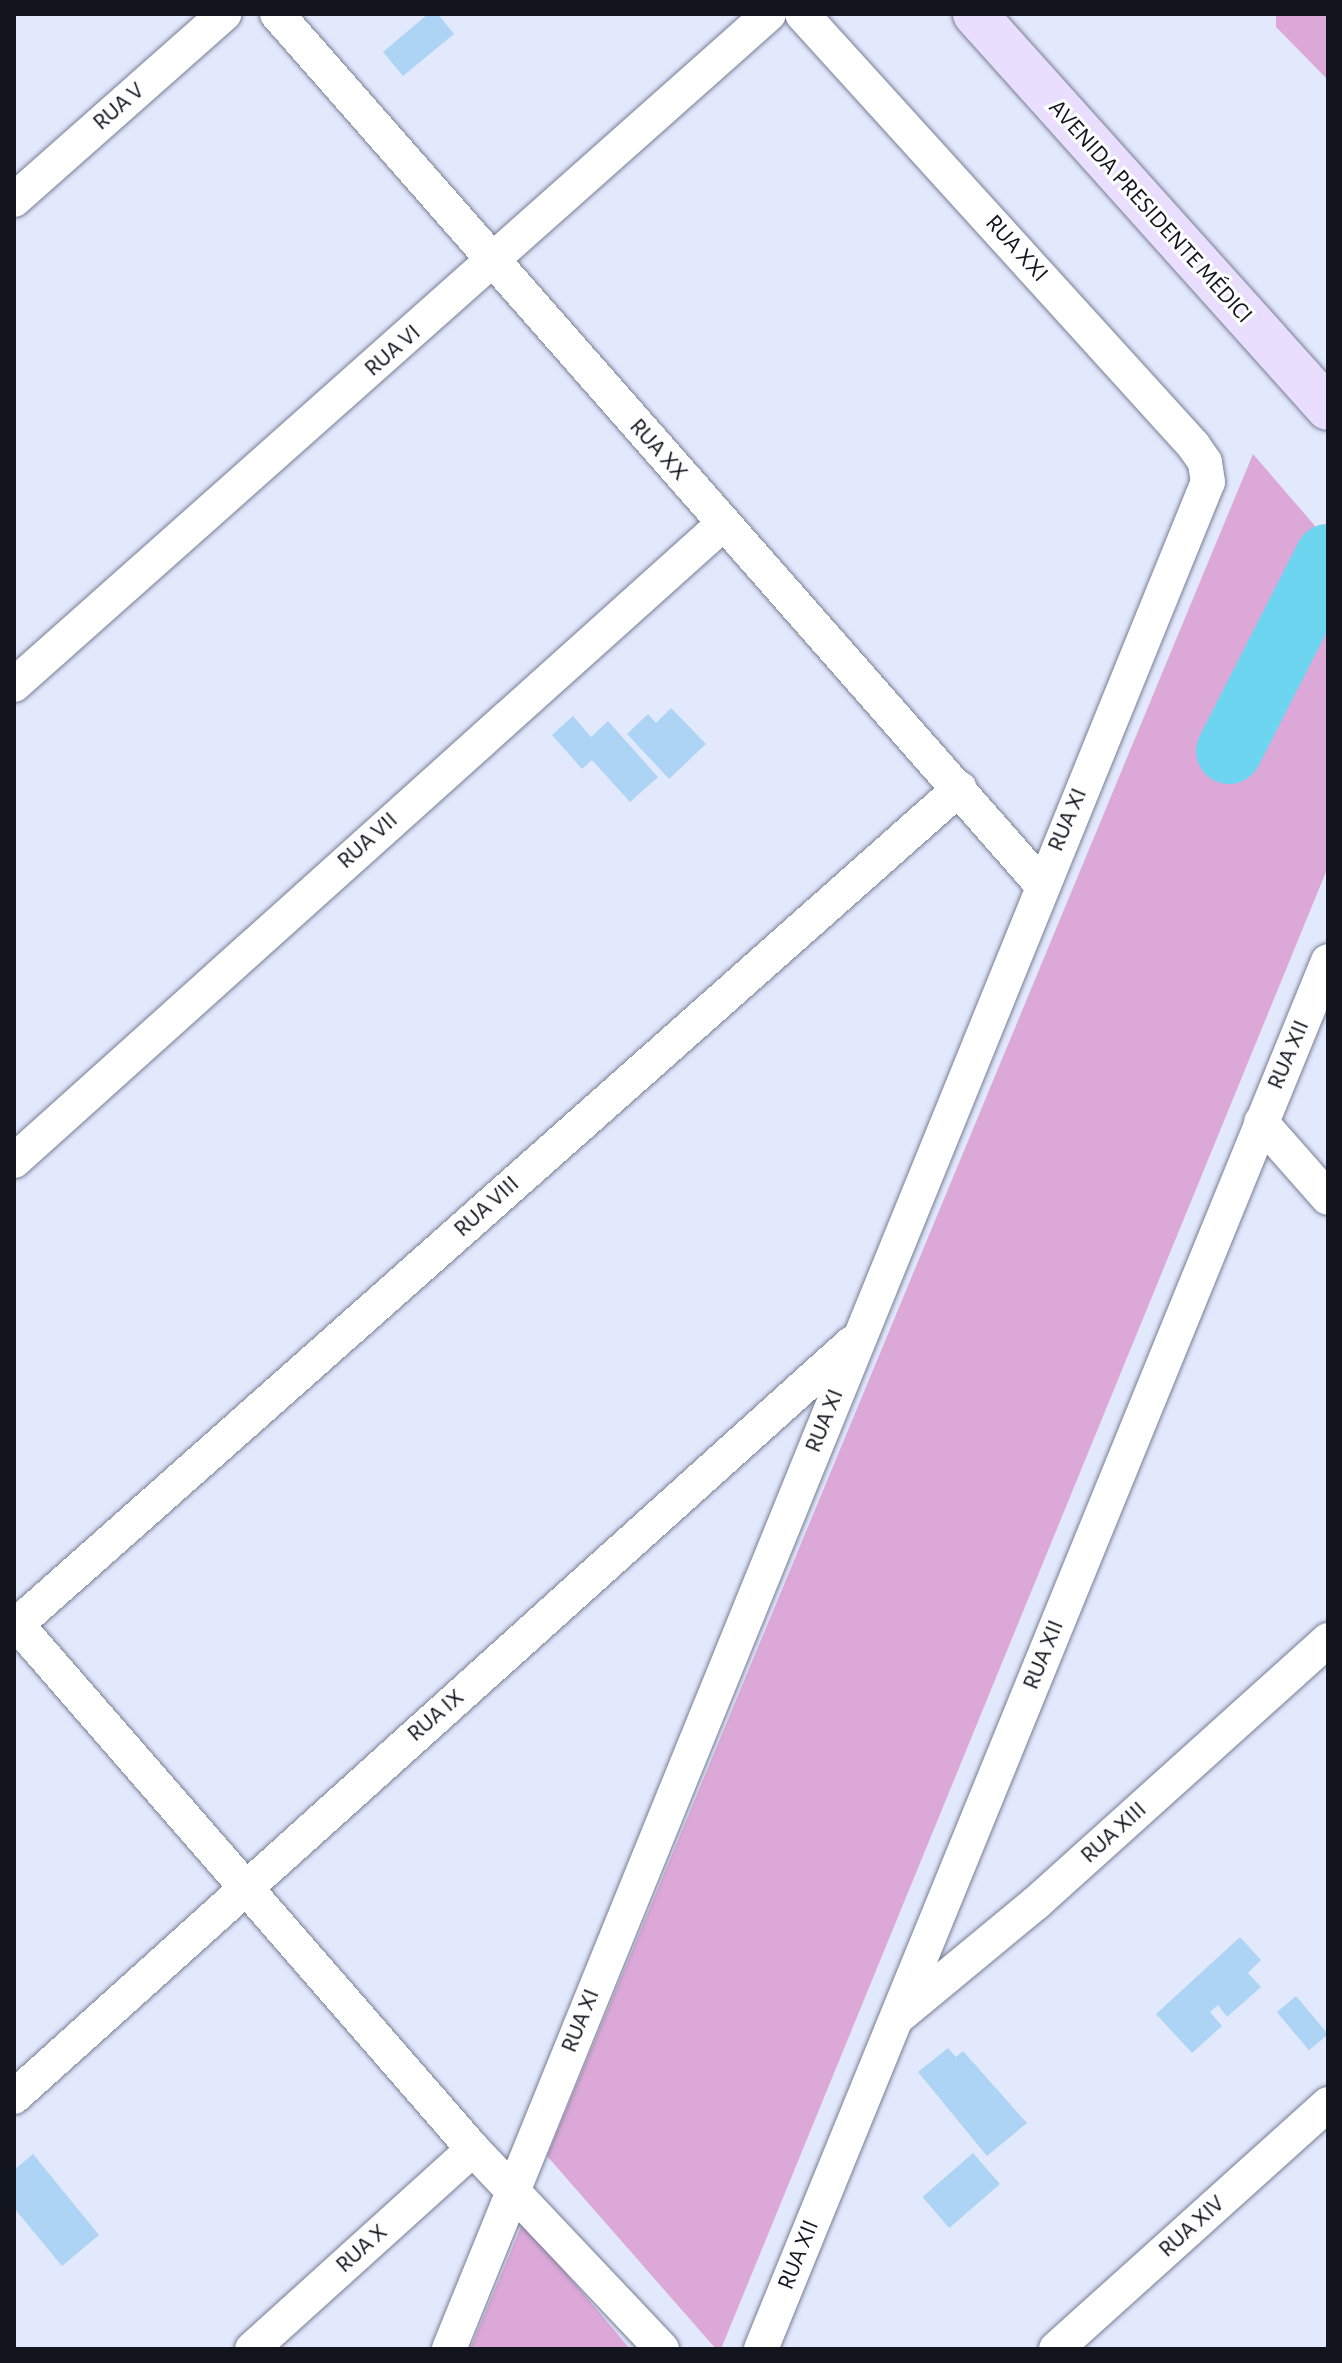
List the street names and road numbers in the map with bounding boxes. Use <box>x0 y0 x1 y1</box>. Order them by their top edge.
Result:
street label: RUA V <box>87 77 151 137</box>
street label: AVENIDA PRESIDENTE MÉDICI <box>1042 94 1258 330</box>
street label: RUA XXI <box>978 210 1054 288</box>
street label: RUA VI <box>359 319 427 383</box>
street label: RUA XX <box>623 413 693 487</box>
street label: RUA XI <box>1042 784 1094 856</box>
street label: RUA VII <box>332 806 404 876</box>
street label: RUA XII <box>1262 1016 1316 1094</box>
street label: RUA VIII <box>448 1170 526 1244</box>
street label: RUA XI <box>799 1385 851 1457</box>
street label: RUA XII <box>1017 1616 1071 1694</box>
street label: RUA IX <box>402 1683 470 1749</box>
street label: RUA XIII <box>1075 1796 1153 1870</box>
street label: RUA XI <box>555 1985 607 2057</box>
street label: RUA XIV <box>1153 2190 1231 2264</box>
street label: RUA XII <box>772 2216 826 2294</box>
street label: RUA X <box>330 2218 394 2280</box>

